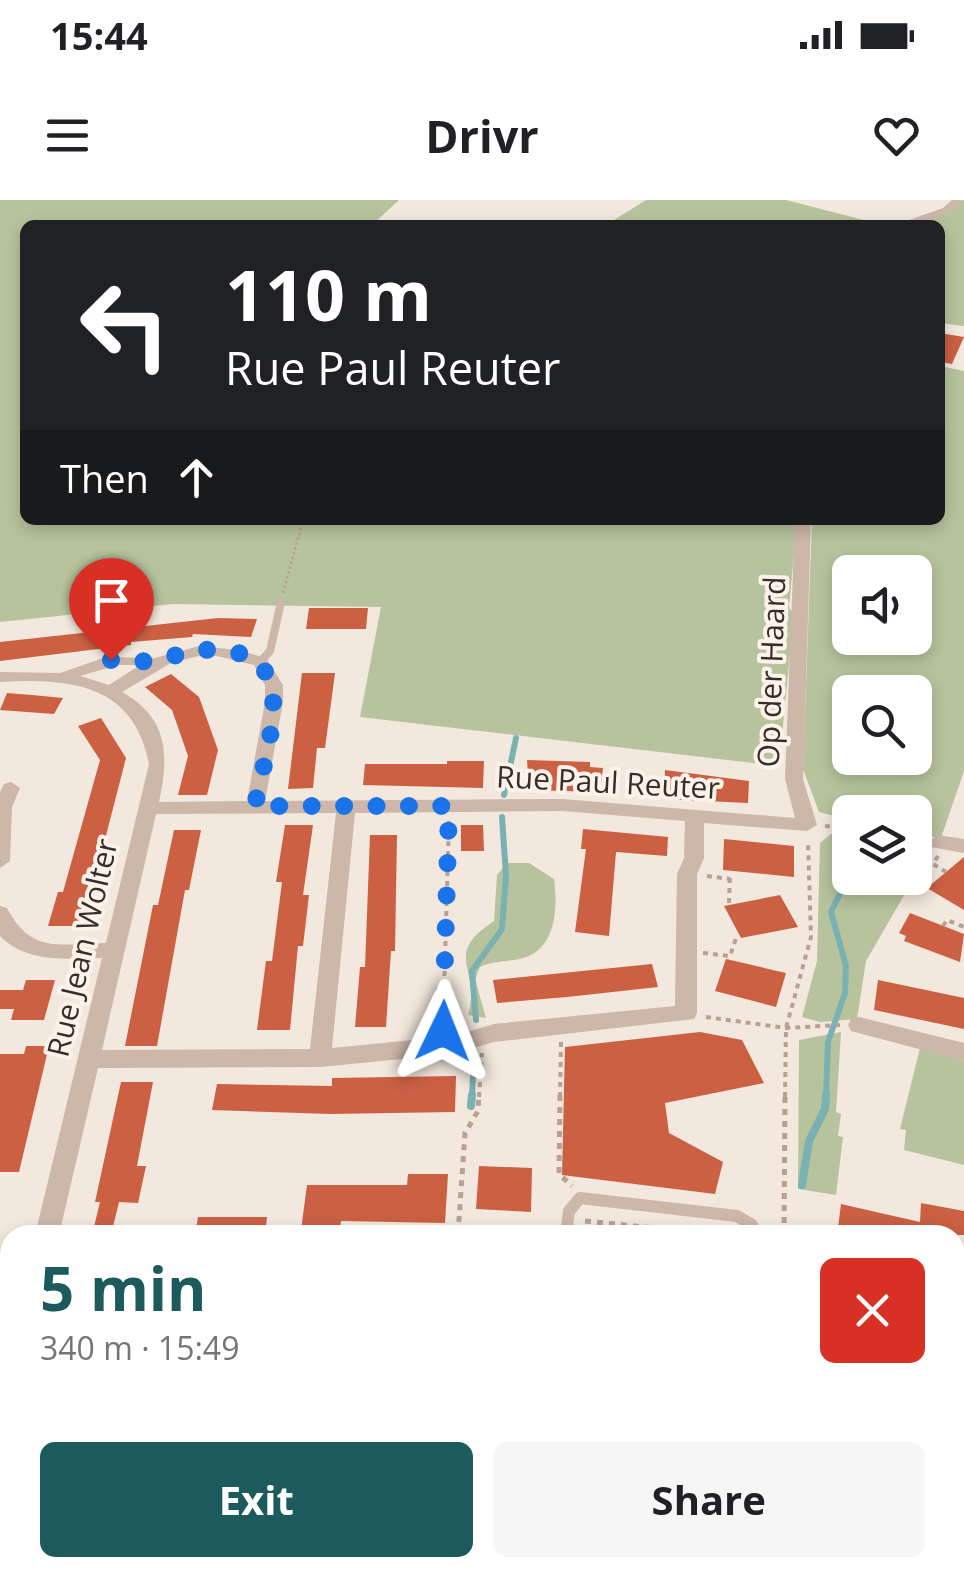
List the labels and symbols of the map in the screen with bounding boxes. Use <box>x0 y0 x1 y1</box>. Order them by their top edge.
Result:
pin <box>69 558 154 661</box>
street label: Op der Haard <box>747 576 794 768</box>
street label: Rue Paul Reuter <box>495 755 721 808</box>
street label: Rue Jean Wolter <box>37 835 127 1061</box>
position arrow <box>391 979 495 1083</box>

